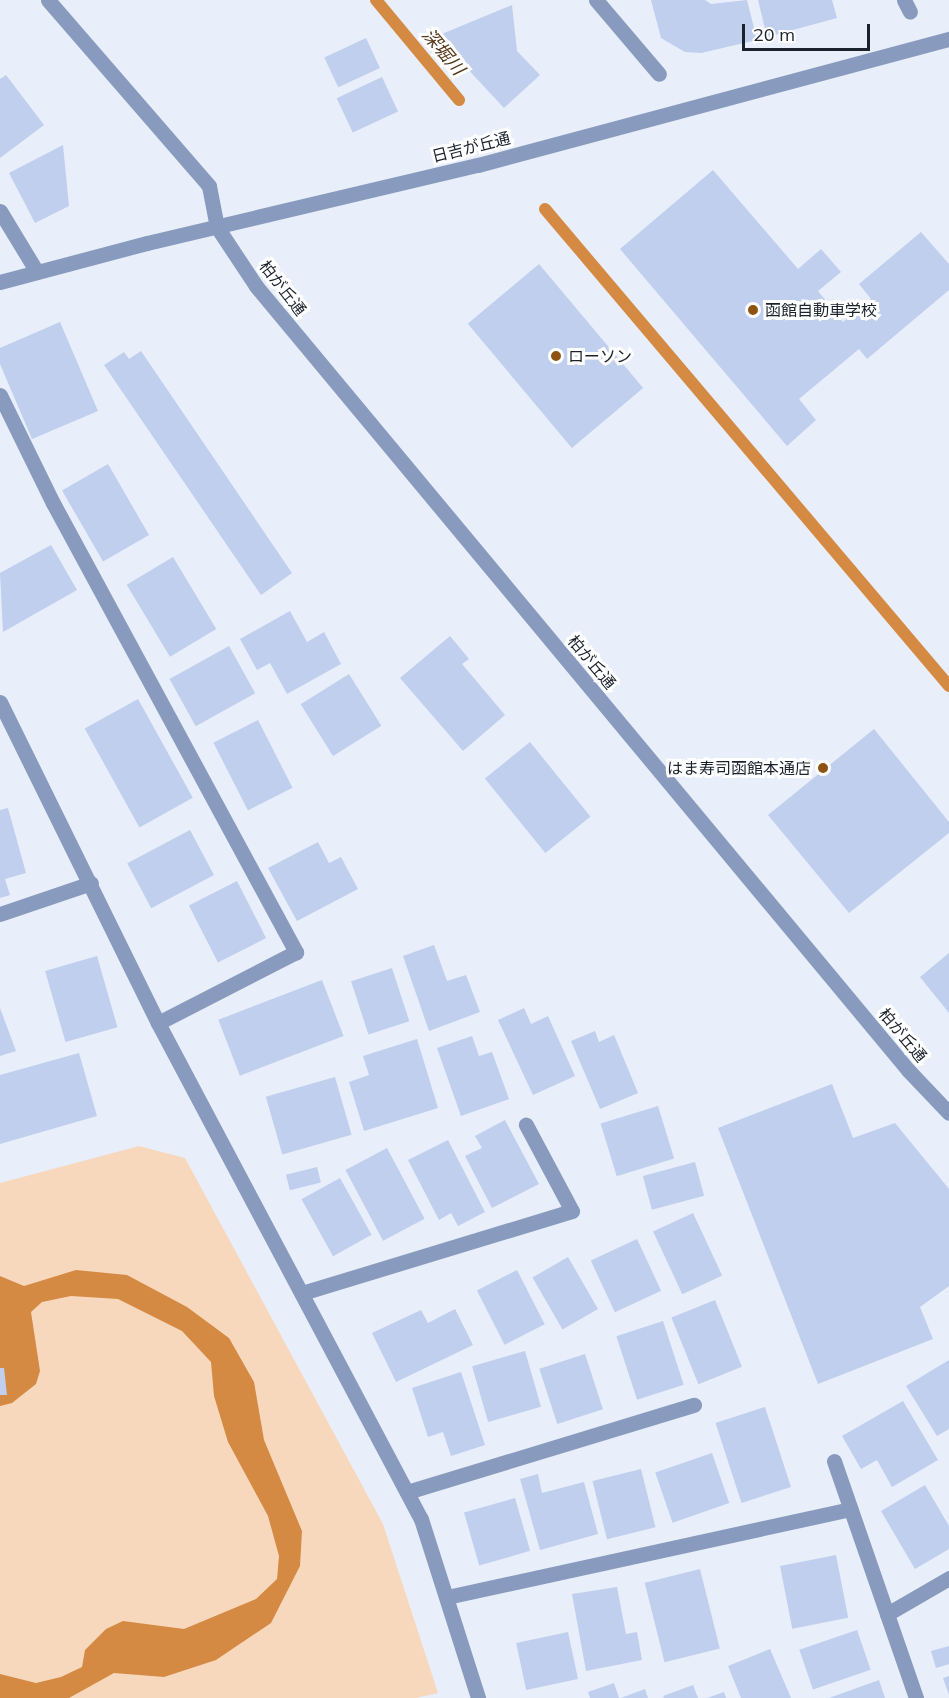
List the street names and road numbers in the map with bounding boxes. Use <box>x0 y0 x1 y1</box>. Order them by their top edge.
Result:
street label: 日吉が丘通 <box>430 128 512 166</box>
street label: 柏が丘通 <box>256 257 310 319</box>
street label: 柏が丘通 <box>564 631 620 693</box>
street label: 柏が丘通 <box>875 1004 931 1066</box>

